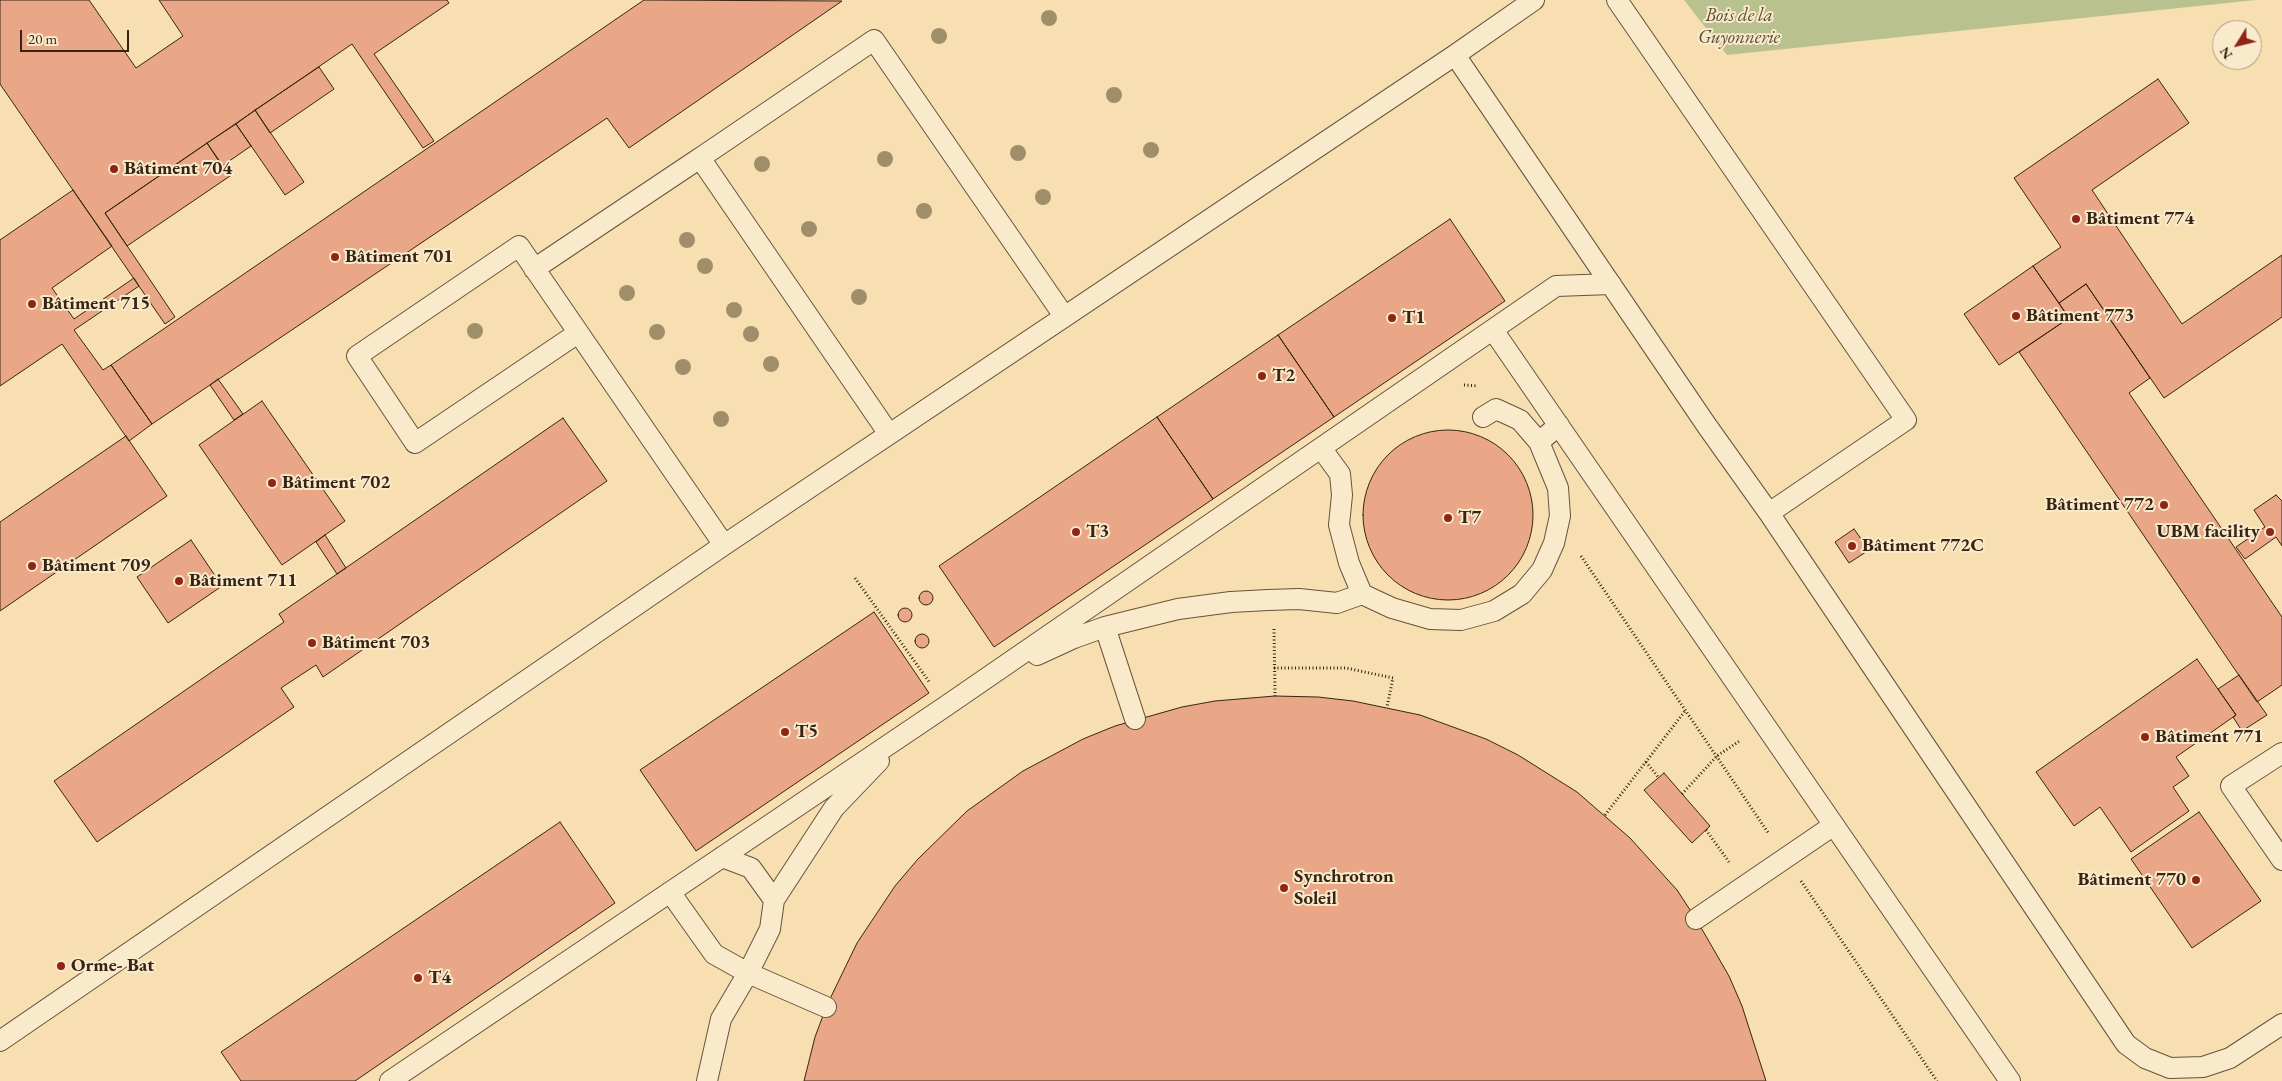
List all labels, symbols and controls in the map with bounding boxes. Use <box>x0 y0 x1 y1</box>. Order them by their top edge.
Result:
park label: Bois de la Guyonnerie <box>1698 5 1780 49</box>
scale bar <box>22 20 131 52</box>
north arrow <box>2212 20 2262 70</box>
text: 20 m <box>28 29 57 48</box>
text: N <box>2215 43 2236 63</box>
place label: Bâtiment 704 <box>124 158 232 180</box>
marker: Bâtiment 704 <box>108 163 120 175</box>
place label: Bâtiment 774 <box>2086 208 2194 230</box>
marker: Bâtiment 774 <box>2070 213 2082 225</box>
place label: Bâtiment 701 <box>345 246 453 268</box>
marker: Bâtiment 701 <box>329 251 341 263</box>
place label: Bâtiment 715 <box>42 293 150 315</box>
marker: Bâtiment 715 <box>26 298 38 310</box>
place label: Bâtiment 773 <box>2026 305 2134 327</box>
place label: T1 <box>1402 307 1425 329</box>
marker: Bâtiment 773 <box>2010 310 2022 322</box>
marker: T1 <box>1386 312 1398 324</box>
place label: T2 <box>1272 365 1295 387</box>
marker: T2 <box>1256 370 1268 382</box>
place label: Bâtiment 702 <box>282 472 390 494</box>
marker: Bâtiment 702 <box>266 477 278 489</box>
place label: Bâtiment 772 <box>2046 494 2154 516</box>
marker: Bâtiment 772 <box>2158 499 2170 511</box>
place label: T7 <box>1458 507 1481 529</box>
marker: T7 <box>1442 512 1454 524</box>
place label: T3 <box>1086 521 1109 543</box>
place label: UBM facility <box>2156 521 2260 543</box>
marker: T3 <box>1070 526 1082 538</box>
marker: UBM facility <box>2264 526 2276 538</box>
place label: Bâtiment 772C <box>1862 535 1984 557</box>
marker: Bâtiment 772C <box>1846 540 1858 552</box>
place label: Bâtiment 709 <box>42 555 150 577</box>
marker: Bâtiment 709 <box>26 560 38 572</box>
place label: Bâtiment 711 <box>189 570 297 592</box>
marker: Bâtiment 711 <box>173 575 185 587</box>
place label: Bâtiment 703 <box>322 632 430 654</box>
marker: Bâtiment 703 <box>306 637 318 649</box>
place label: T5 <box>795 721 818 743</box>
marker: T5 <box>779 726 791 738</box>
place label: Bâtiment 771 <box>2155 726 2263 748</box>
marker: Bâtiment 771 <box>2139 731 2151 743</box>
place label: Synchrotron Soleil <box>1294 866 1394 910</box>
place label: Bâtiment 770 <box>2078 869 2186 891</box>
marker: Bâtiment 770 <box>2190 874 2202 886</box>
marker: Synchrotron Soleil <box>1278 882 1290 894</box>
place label: Orme- Bat <box>71 955 154 977</box>
marker: Orme- Bat <box>55 960 67 972</box>
place label: T4 <box>428 967 451 989</box>
marker: T4 <box>412 972 424 984</box>

